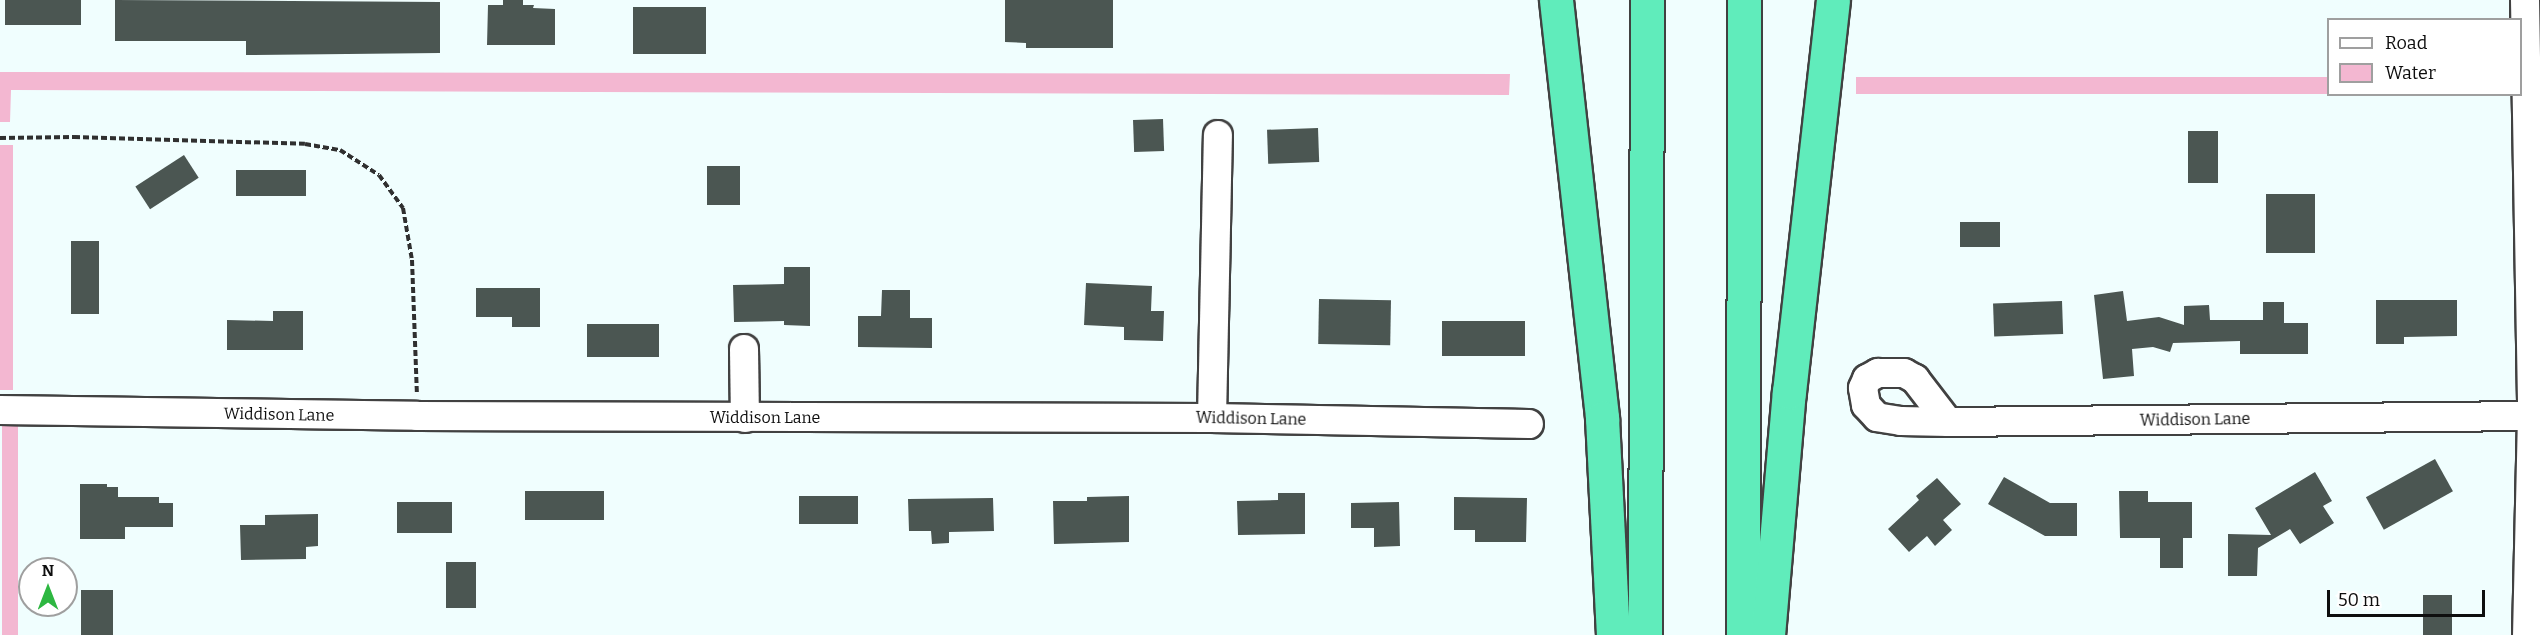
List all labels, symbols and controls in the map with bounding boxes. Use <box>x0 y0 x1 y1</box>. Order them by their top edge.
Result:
legend <box>2327 18 2522 96</box>
text: Road <box>2385 32 2427 54</box>
text: Water <box>2385 62 2436 84</box>
street label: Widdison Lane <box>224 404 334 426</box>
street label: Widdison Lane <box>710 408 820 428</box>
street label: Widdison Lane <box>1196 408 1306 430</box>
street label: Widdison Lane <box>2140 409 2250 431</box>
north arrow <box>18 557 78 617</box>
text: N <box>42 561 54 580</box>
scale bar <box>2330 578 2488 616</box>
text: 50 m <box>2338 589 2380 611</box>

